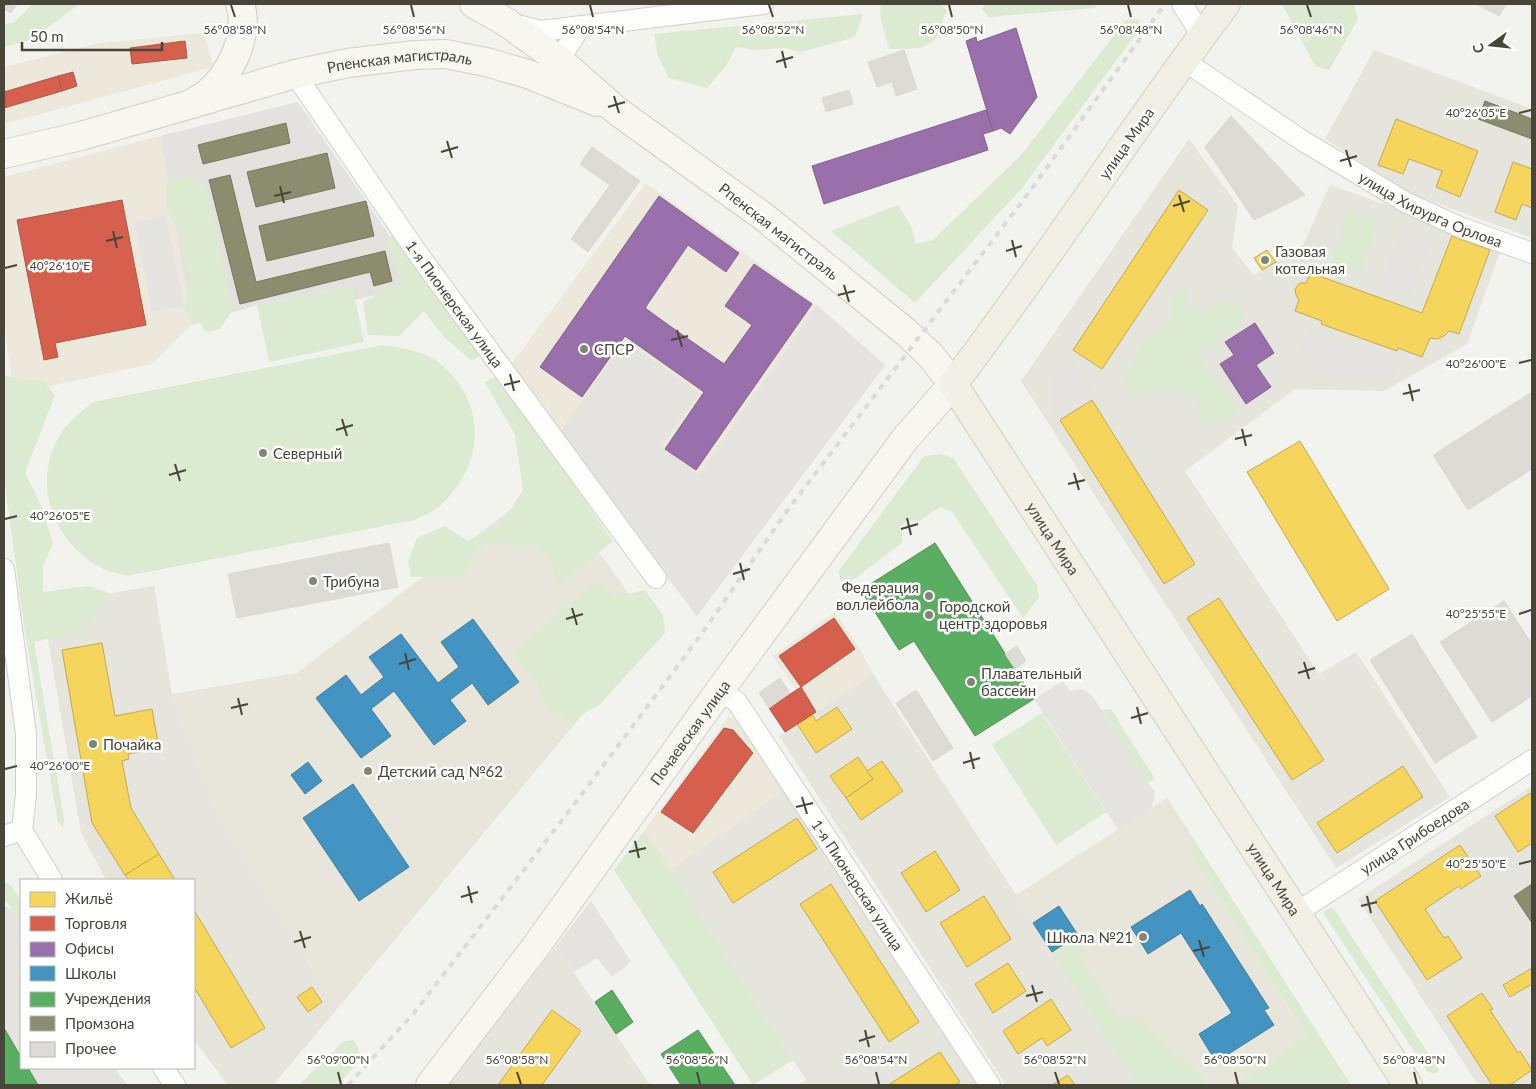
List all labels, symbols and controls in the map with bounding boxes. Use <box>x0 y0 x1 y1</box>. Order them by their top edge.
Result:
scale bar <box>22 20 162 52</box>
north arrow <box>1466 20 1516 70</box>
text: 56°08'58"N <box>204 22 266 37</box>
text: 56°08'56"N <box>383 22 445 37</box>
text: 56°08'54"N <box>562 22 624 37</box>
text: 56°08'52"N <box>742 22 804 37</box>
text: 56°08'50"N <box>921 22 983 37</box>
text: 56°08'48"N <box>1100 22 1162 37</box>
text: 56°08'46"N <box>1280 22 1342 37</box>
text: 50 m <box>30 27 64 45</box>
text: С <box>1468 41 1487 55</box>
street label: Рпенская магистраль <box>325 44 474 76</box>
street label: улица Мира <box>1095 104 1157 182</box>
text: 40°26'05"E <box>1446 105 1506 120</box>
street label: улица Хирурга Орлова <box>1356 167 1505 251</box>
street label: Рпенская магистраль <box>716 179 842 283</box>
street label: 1-я Пионерская улица <box>402 237 507 371</box>
place label: Газовая котельная <box>1275 242 1345 277</box>
marker: Газовая котельная <box>1259 254 1271 266</box>
text: 40°26'10"E <box>30 258 90 273</box>
place label: СПСР <box>594 340 634 358</box>
marker: СПСР <box>578 343 590 355</box>
text: 40°26'00"E <box>1446 356 1506 371</box>
place label: Северный <box>273 444 342 462</box>
marker: Северный <box>257 447 269 459</box>
street label: улица Мира <box>1023 499 1083 578</box>
text: 40°26'05"E <box>30 508 90 523</box>
place label: Трибуна <box>323 572 379 590</box>
marker: Трибуна <box>307 575 319 587</box>
place label: Федерация воллейбола <box>836 578 919 613</box>
marker: Федерация воллейбола <box>923 590 935 602</box>
place label: Городской центр здоровья <box>939 597 1047 632</box>
text: 40°25'55"E <box>1446 606 1506 621</box>
marker: Городской центр здоровья <box>923 609 935 621</box>
place label: Плавательный бассейн <box>981 664 1082 699</box>
street label: Почаевская улица <box>646 676 733 788</box>
marker: Плавательный бассейн <box>965 676 977 688</box>
place label: Почайка <box>103 735 161 753</box>
marker: Почайка <box>87 738 99 750</box>
text: 40°26'00"E <box>30 758 90 773</box>
place label: Детский сад №62 <box>378 762 503 780</box>
marker: Детский сад №62 <box>362 765 374 777</box>
street label: улица Грибоедова <box>1357 794 1472 878</box>
street label: 1-я Пионерская улица <box>808 816 908 954</box>
street label: улица Мира <box>1244 839 1304 919</box>
text: 40°25'50"E <box>1446 856 1506 871</box>
legend <box>20 879 195 1069</box>
text: Жильё <box>65 889 113 907</box>
text: Торговля <box>65 914 127 932</box>
place label: Школа №21 <box>1046 928 1133 946</box>
marker: Школа №21 <box>1137 931 1149 943</box>
text: Офисы <box>65 939 114 957</box>
text: Школы <box>65 964 116 982</box>
text: Учреждения <box>65 989 151 1007</box>
text: Промзона <box>65 1014 135 1032</box>
text: Прочее <box>65 1039 116 1057</box>
text: 56°09'00"N <box>307 1052 369 1067</box>
text: 56°08'58"N <box>486 1052 548 1067</box>
text: 56°08'56"N <box>666 1052 728 1067</box>
text: 56°08'54"N <box>845 1052 907 1067</box>
text: 56°08'52"N <box>1024 1052 1086 1067</box>
text: 56°08'50"N <box>1204 1052 1266 1067</box>
text: 56°08'48"N <box>1383 1052 1445 1067</box>

